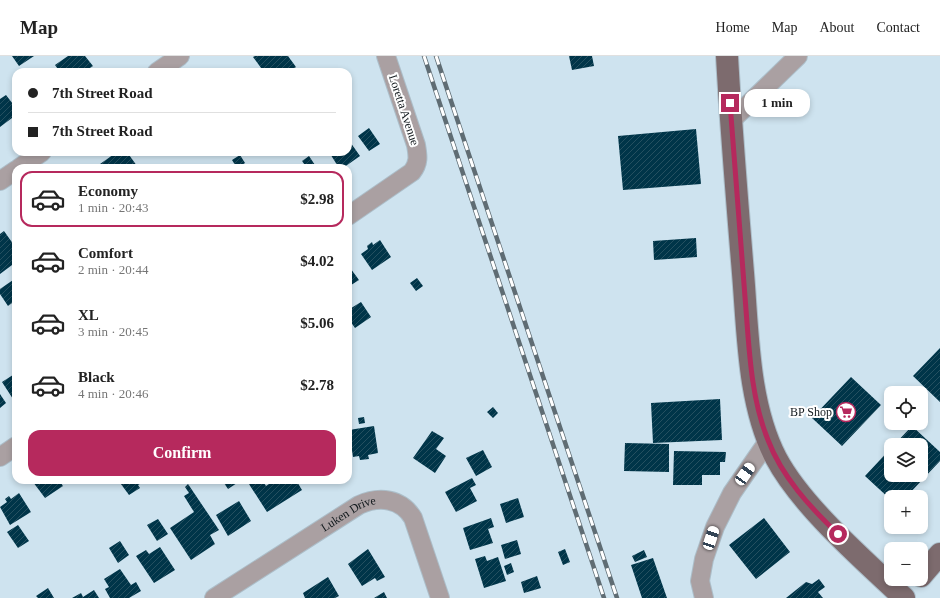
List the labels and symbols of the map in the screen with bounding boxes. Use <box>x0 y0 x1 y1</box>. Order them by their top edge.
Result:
street label: Loretta Avenue <box>386 73 422 147</box>
callout: 1 min <box>744 89 810 117</box>
route end <box>721 94 739 112</box>
supermarket icon: BP Shop <box>835 401 857 423</box>
place label: BP Shop <box>790 405 832 419</box>
car <box>733 461 757 487</box>
street label: Luken Drive <box>318 493 377 535</box>
car <box>702 525 720 551</box>
route start <box>829 525 847 543</box>

